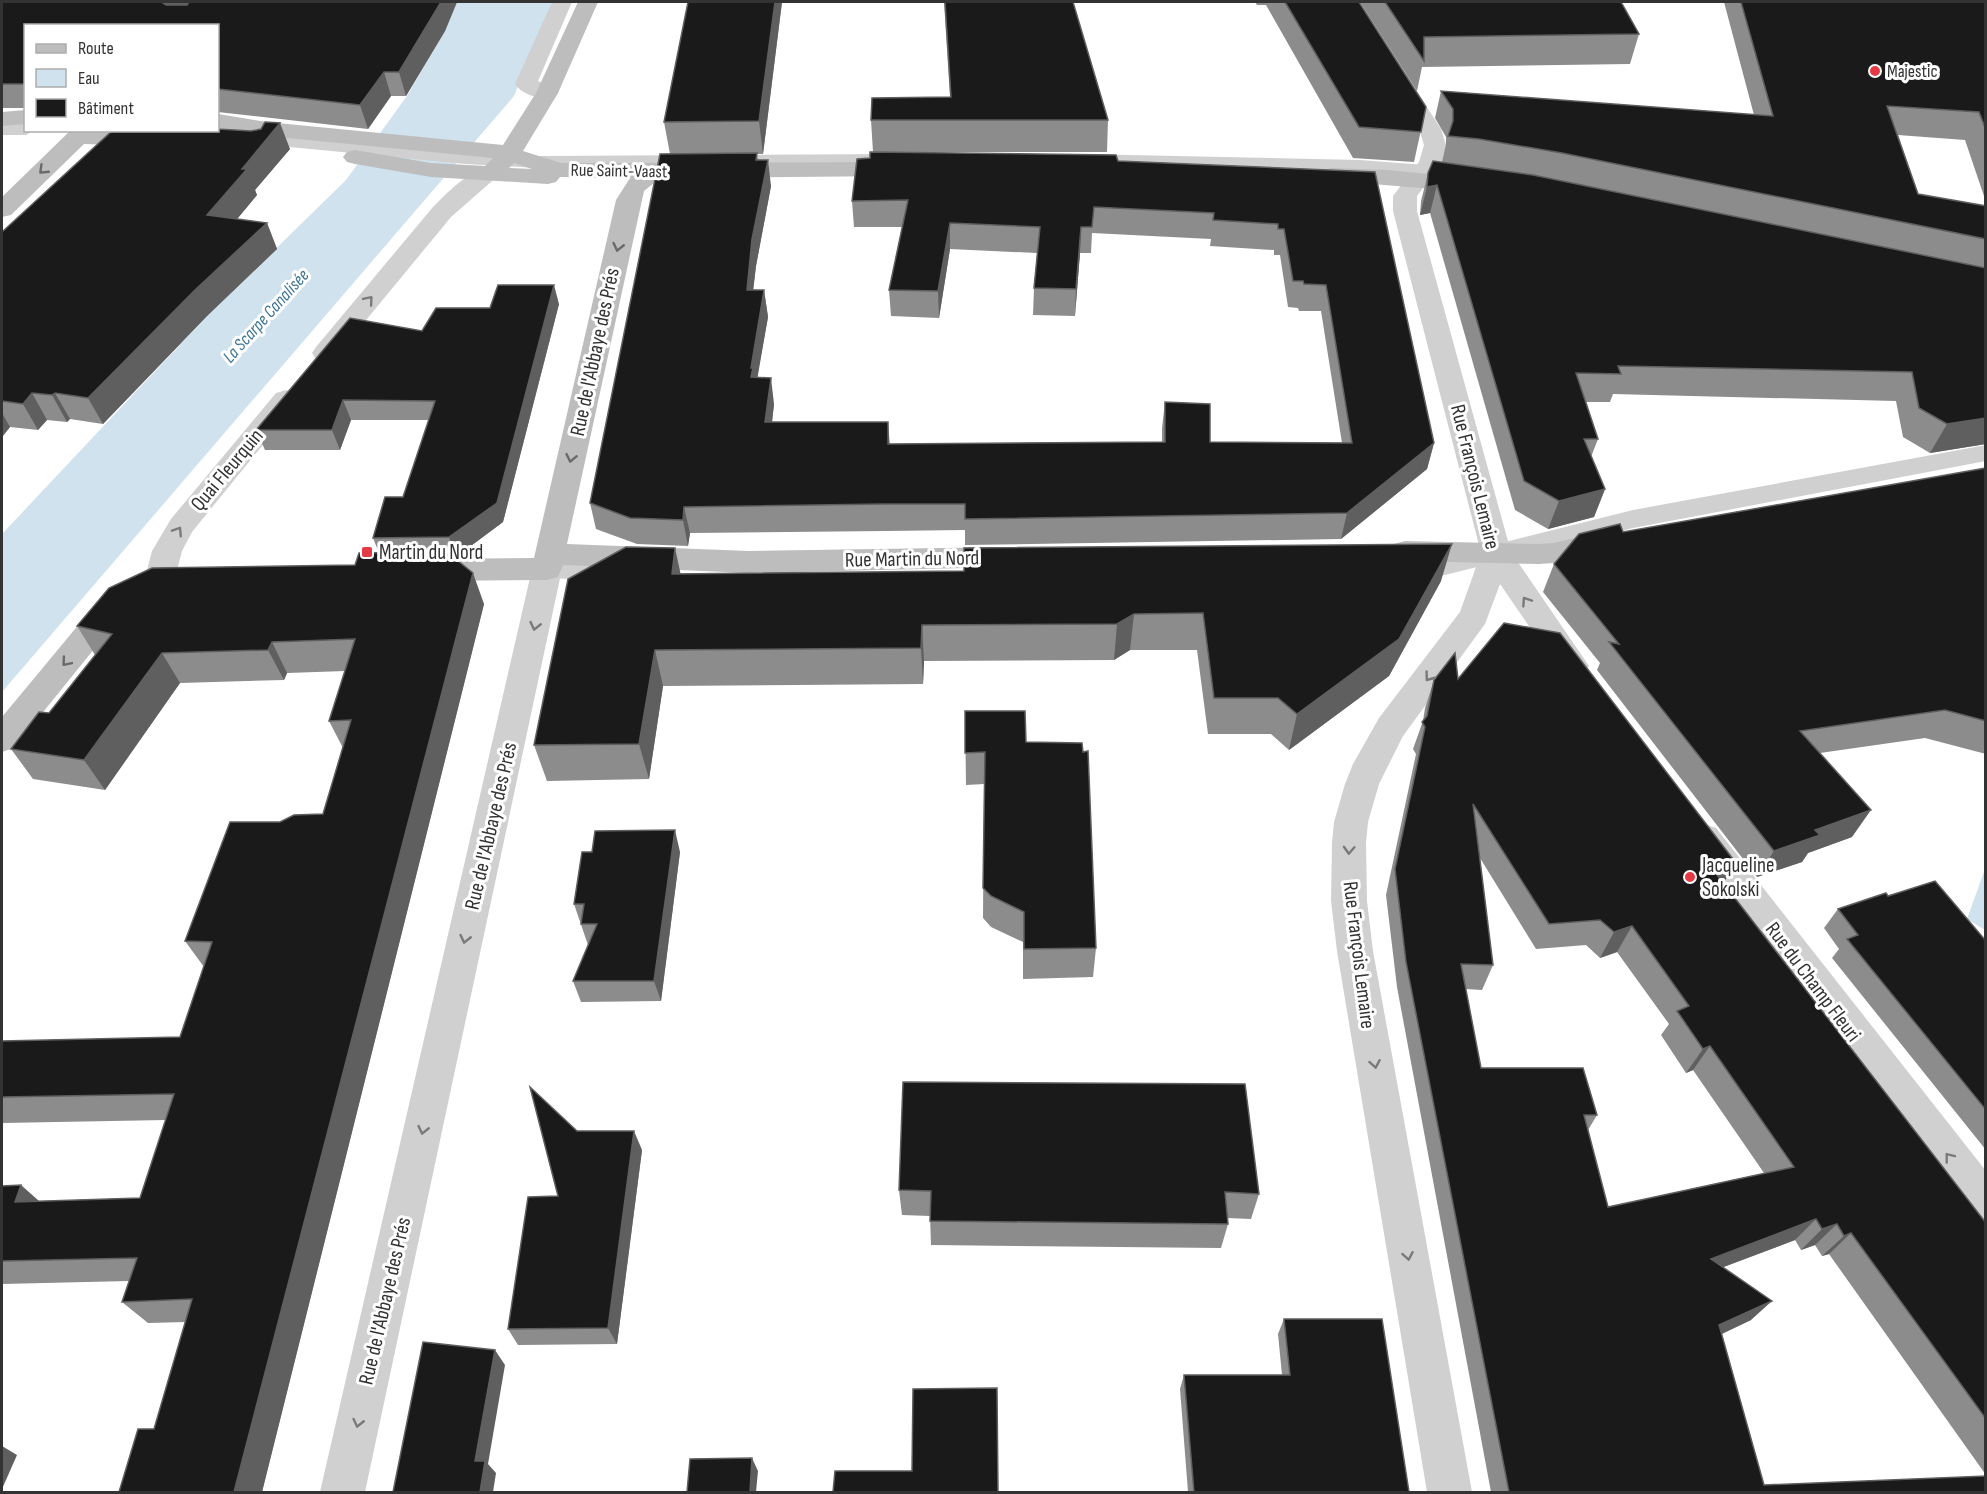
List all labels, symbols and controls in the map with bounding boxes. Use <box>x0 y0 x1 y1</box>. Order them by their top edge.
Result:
legend <box>24 24 219 132</box>
text: Route <box>78 38 114 59</box>
place label: Majestic <box>1887 61 1938 82</box>
marker: Majestic <box>1868 64 1882 78</box>
text: Eau <box>78 68 100 89</box>
text: Bâtiment <box>78 98 134 119</box>
street label: Rue Saint-Vaast <box>570 160 668 182</box>
one-way arrow <box>39 163 50 174</box>
one-way arrow <box>612 241 625 251</box>
water label: La Scarpe Canalisée <box>219 265 313 367</box>
street label: Rue de l'Abbaye des Prés <box>565 266 625 438</box>
one-way arrow <box>361 296 372 307</box>
street label: Rue François Lemaire <box>1445 402 1505 552</box>
street label: Quai Fleurquin <box>185 424 269 516</box>
one-way arrow <box>565 452 578 462</box>
one-way arrow <box>171 527 182 538</box>
place label: Martin du Nord <box>379 540 483 565</box>
marker: Martin du Nord <box>360 545 374 559</box>
street label: Rue Martin du Nord <box>845 545 979 573</box>
one-way arrow <box>1522 597 1533 608</box>
one-way arrow <box>529 621 542 631</box>
one-way arrow <box>62 655 73 666</box>
one-way arrow <box>1425 670 1436 681</box>
street label: Rue de l'Abbaye des Prés <box>460 740 522 912</box>
one-way arrow <box>1343 846 1355 855</box>
place label: Jacqueline Sokolski <box>1701 853 1774 902</box>
marker: Jacqueline Sokolski <box>1683 870 1697 884</box>
street label: Rue François Lemaire <box>1338 880 1380 1030</box>
street label: Rue du Champ Fleuri <box>1760 917 1866 1047</box>
one-way arrow <box>460 934 473 944</box>
one-way arrow <box>1368 1059 1381 1069</box>
one-way arrow <box>417 1125 430 1135</box>
one-way arrow <box>1946 1153 1957 1164</box>
street label: Rue de l'Abbaye des Prés <box>354 1215 416 1387</box>
one-way arrow <box>1402 1252 1414 1261</box>
one-way arrow <box>352 1417 365 1427</box>

